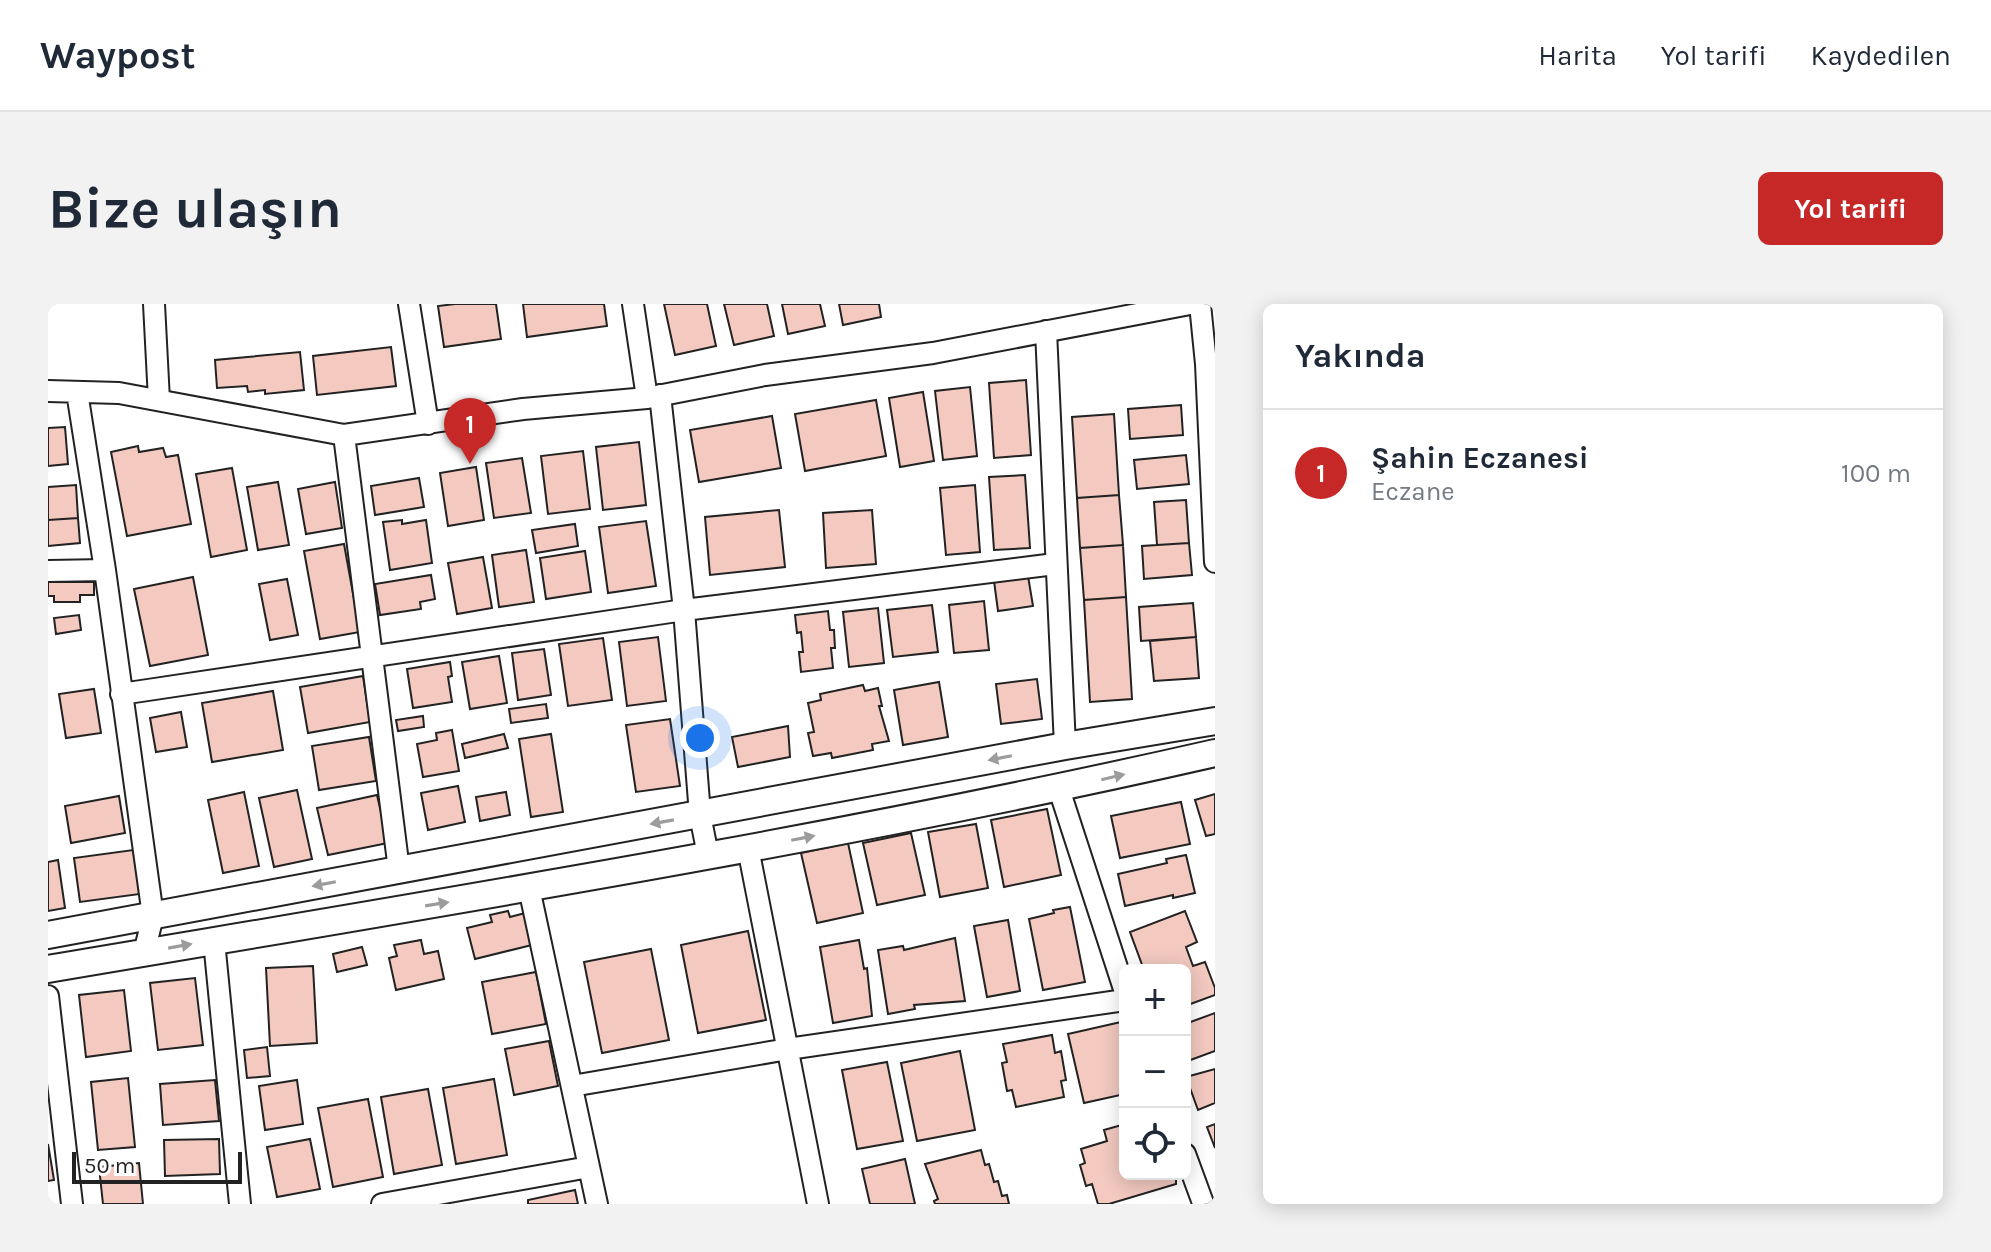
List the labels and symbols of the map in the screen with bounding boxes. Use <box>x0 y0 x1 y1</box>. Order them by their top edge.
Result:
pin: 1 <box>444 398 496 464</box>
your location <box>680 718 720 758</box>
one-way arrow <box>987 753 1012 765</box>
one-way arrow <box>1100 770 1125 782</box>
one-way arrow <box>649 817 674 829</box>
one-way arrow <box>790 831 815 843</box>
one-way arrow <box>311 878 336 891</box>
one-way arrow <box>424 897 449 910</box>
one-way arrow <box>168 940 193 952</box>
scale bar <box>72 1148 242 1184</box>

